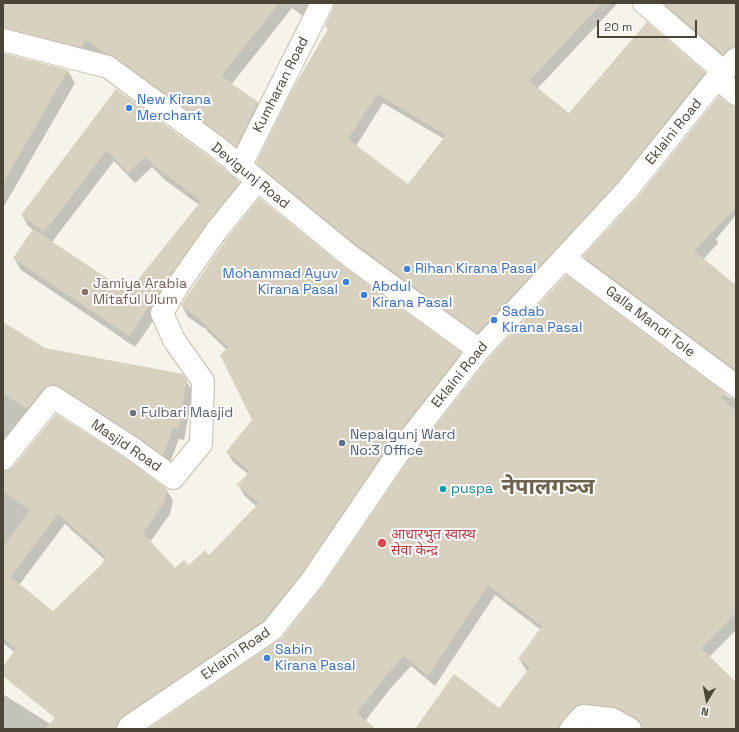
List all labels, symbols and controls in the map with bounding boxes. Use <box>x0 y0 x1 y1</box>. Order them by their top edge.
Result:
scale bar <box>599 12 699 38</box>
text: 20 m <box>604 19 632 35</box>
street label: Kumharan Road <box>250 34 312 136</box>
place label: New Kirana Merchant <box>137 92 211 124</box>
street label: Eklaini Road <box>642 96 706 168</box>
marker: New Kirana Merchant <box>124 103 134 113</box>
street label: Devigunj Road <box>207 139 293 213</box>
place label: Rihan Kirana Pasal <box>415 261 536 277</box>
marker: Rihan Kirana Pasal <box>402 264 412 274</box>
place label: Mohammad Ayuv Kirana Pasal <box>223 266 338 298</box>
place label: Jamiya Arabia Mitaful Ulum <box>93 276 187 308</box>
marker: Mohammad Ayuv Kirana Pasal <box>341 277 351 287</box>
place label: Abdul Kirana Pasal <box>372 279 452 312</box>
street label: Galla Mandi Tole <box>602 283 698 361</box>
marker: Jamiya Arabia Mitaful Ulum <box>80 287 90 297</box>
marker: Abdul Kirana Pasal <box>359 290 369 300</box>
place label: Sadab Kirana Pasal <box>502 304 582 336</box>
marker: Sadab Kirana Pasal <box>489 315 499 325</box>
street label: Eklaini Road <box>428 339 492 411</box>
place label: Fulbari Masjid <box>141 405 233 421</box>
marker: Fulbari Masjid <box>128 408 138 418</box>
street label: Masjid Road <box>88 416 164 476</box>
place label: Nepalgunj Ward No:3 Office <box>350 427 455 460</box>
marker: Nepalgunj Ward No:3 Office <box>337 438 347 448</box>
district label: नेपालगञ्ज <box>502 475 594 501</box>
place label: puspa <box>451 481 493 497</box>
marker: puspa <box>438 484 448 494</box>
place label: आधारभुत स्वास्थ सेवा केन्द्र <box>391 527 476 560</box>
marker: आधारभुत स्वास्थ सेवा केन्द्र <box>376 537 388 549</box>
street label: Eklaini Road <box>198 624 274 684</box>
place label: Sabin Kirana Pasal <box>275 642 355 674</box>
marker: Sabin Kirana Pasal <box>262 653 272 663</box>
north arrow <box>687 680 727 720</box>
text: N <box>700 704 710 719</box>

